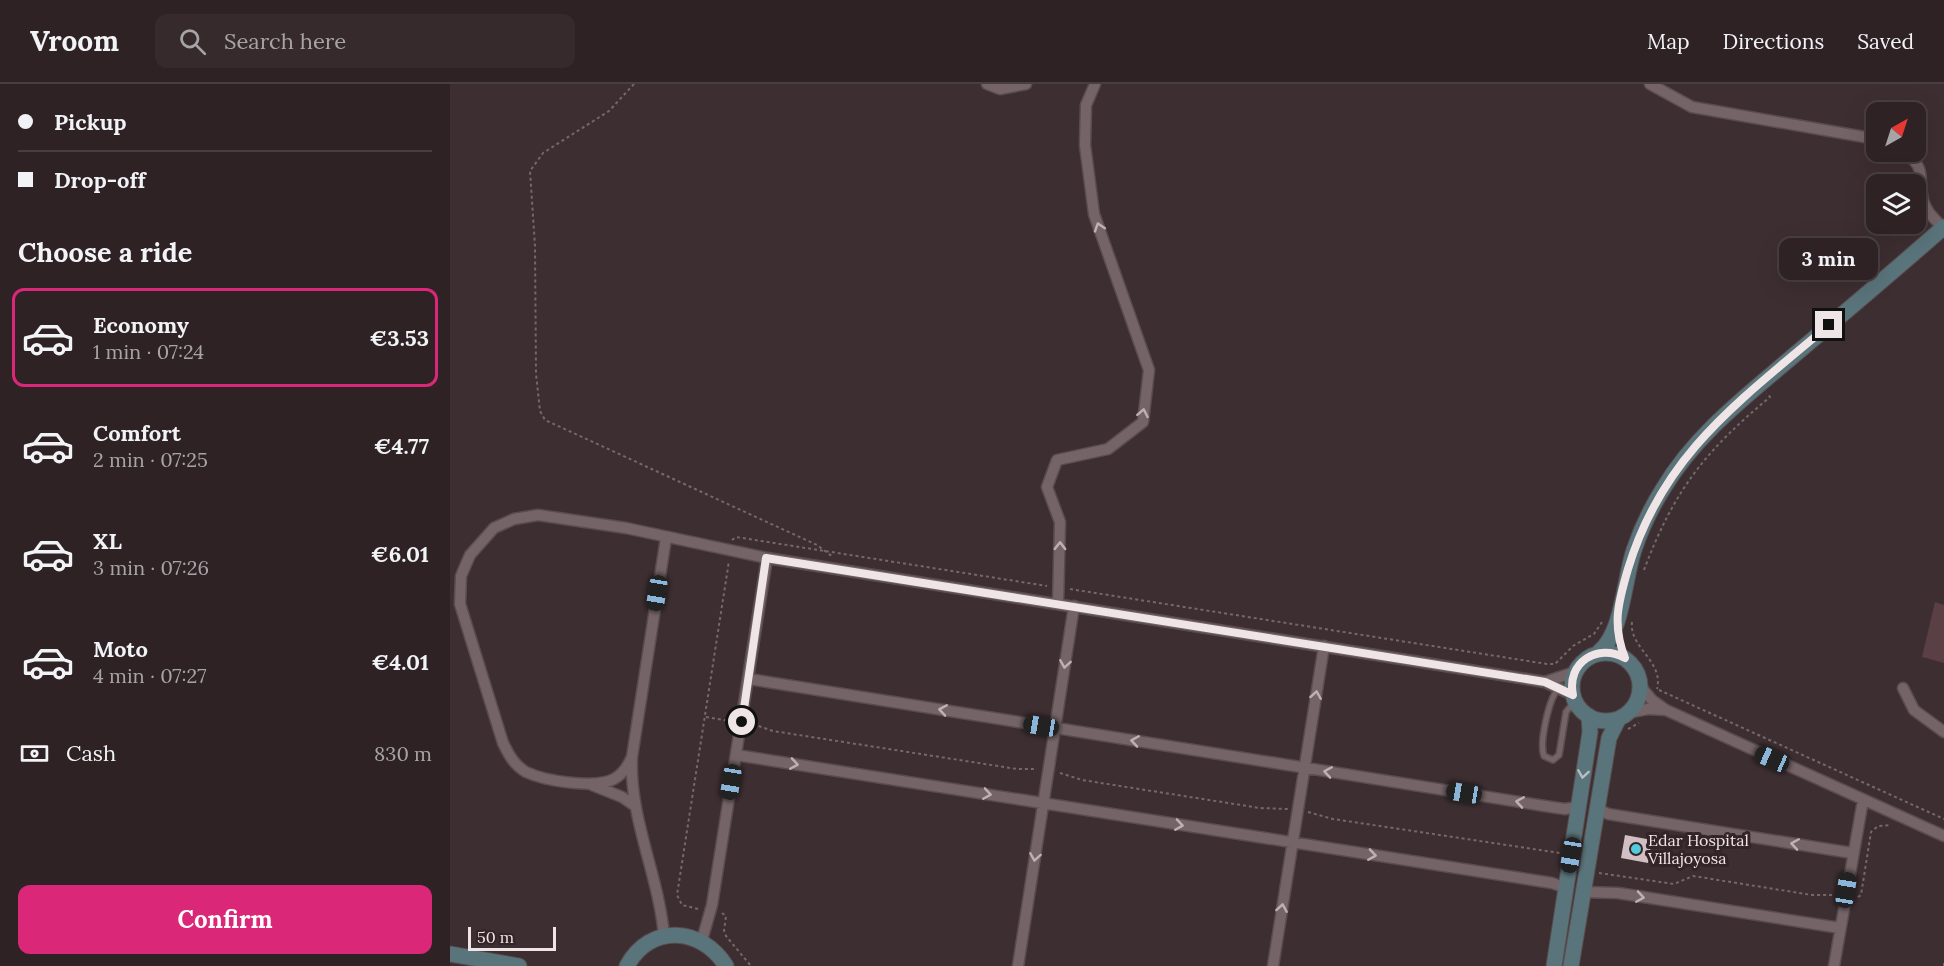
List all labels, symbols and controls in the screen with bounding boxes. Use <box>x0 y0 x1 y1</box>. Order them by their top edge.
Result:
search box <box>155 14 575 68</box>
text: Vroom <box>30 23 119 59</box>
icon: search <box>176 25 209 58</box>
text: Search here <box>224 27 346 55</box>
text: Map <box>1647 28 1690 55</box>
text: Directions <box>1723 28 1824 55</box>
text: Saved <box>1857 28 1914 55</box>
north arrow <box>1866 102 1926 162</box>
map controls <box>1866 102 1926 234</box>
text: Pickup <box>54 108 127 136</box>
text: Drop-off <box>54 166 146 194</box>
button: layers <box>1866 174 1926 234</box>
one-way arrow <box>1094 222 1106 233</box>
text: Choose a ride <box>18 235 192 269</box>
callout: 3 min <box>1780 238 1878 280</box>
text: 3 min <box>1801 246 1856 271</box>
icon: car <box>21 311 75 365</box>
text: Economy <box>93 311 189 339</box>
route end <box>1815 311 1842 338</box>
text: €3.53 <box>370 324 429 352</box>
text: 1 min · 07:24 <box>93 339 204 364</box>
one-way arrow <box>1136 408 1149 418</box>
icon: car <box>21 419 75 473</box>
text: Comfort <box>93 419 181 447</box>
text: €4.77 <box>374 432 429 460</box>
text: 2 min · 07:25 <box>93 447 208 472</box>
icon: car <box>21 527 75 581</box>
text: XL <box>93 527 122 555</box>
text: €6.01 <box>371 540 429 568</box>
one-way arrow <box>1053 541 1066 550</box>
text: 3 min · 07:26 <box>93 555 209 580</box>
car <box>645 574 669 612</box>
icon: car <box>21 635 75 689</box>
text: Moto <box>93 635 148 663</box>
text: €4.01 <box>371 648 429 676</box>
one-way arrow <box>1059 659 1072 669</box>
text: 4 min · 07:27 <box>93 663 206 688</box>
one-way arrow <box>1310 690 1322 700</box>
one-way arrow <box>938 704 948 717</box>
route start <box>728 708 755 735</box>
car <box>1022 714 1060 738</box>
one-way arrow <box>1131 735 1141 748</box>
icon: cash <box>18 737 51 770</box>
text: Cash <box>66 739 116 767</box>
text: 830 m <box>374 741 432 766</box>
car <box>1752 743 1792 775</box>
one-way arrow <box>789 758 799 770</box>
car <box>719 763 743 801</box>
one-way arrow <box>1323 766 1332 778</box>
one-way arrow <box>1578 769 1590 779</box>
car <box>1445 781 1483 805</box>
one-way arrow <box>982 788 991 800</box>
one-way arrow <box>1516 796 1526 809</box>
one-way arrow <box>1175 818 1184 830</box>
place label: Edar Hospital Villajoyosa <box>1647 830 1749 868</box>
car <box>1559 836 1583 874</box>
one-way arrow <box>1790 838 1800 851</box>
marker: Edar Hospital Villajoyosa <box>1629 842 1643 856</box>
one-way arrow <box>1367 848 1377 860</box>
one-way arrow <box>1029 852 1041 861</box>
car <box>1834 871 1858 909</box>
button: Confirm <box>18 885 432 954</box>
one-way arrow <box>1636 890 1645 902</box>
one-way arrow <box>1276 904 1288 913</box>
scale bar <box>468 924 556 952</box>
text: 50 m <box>477 927 514 947</box>

